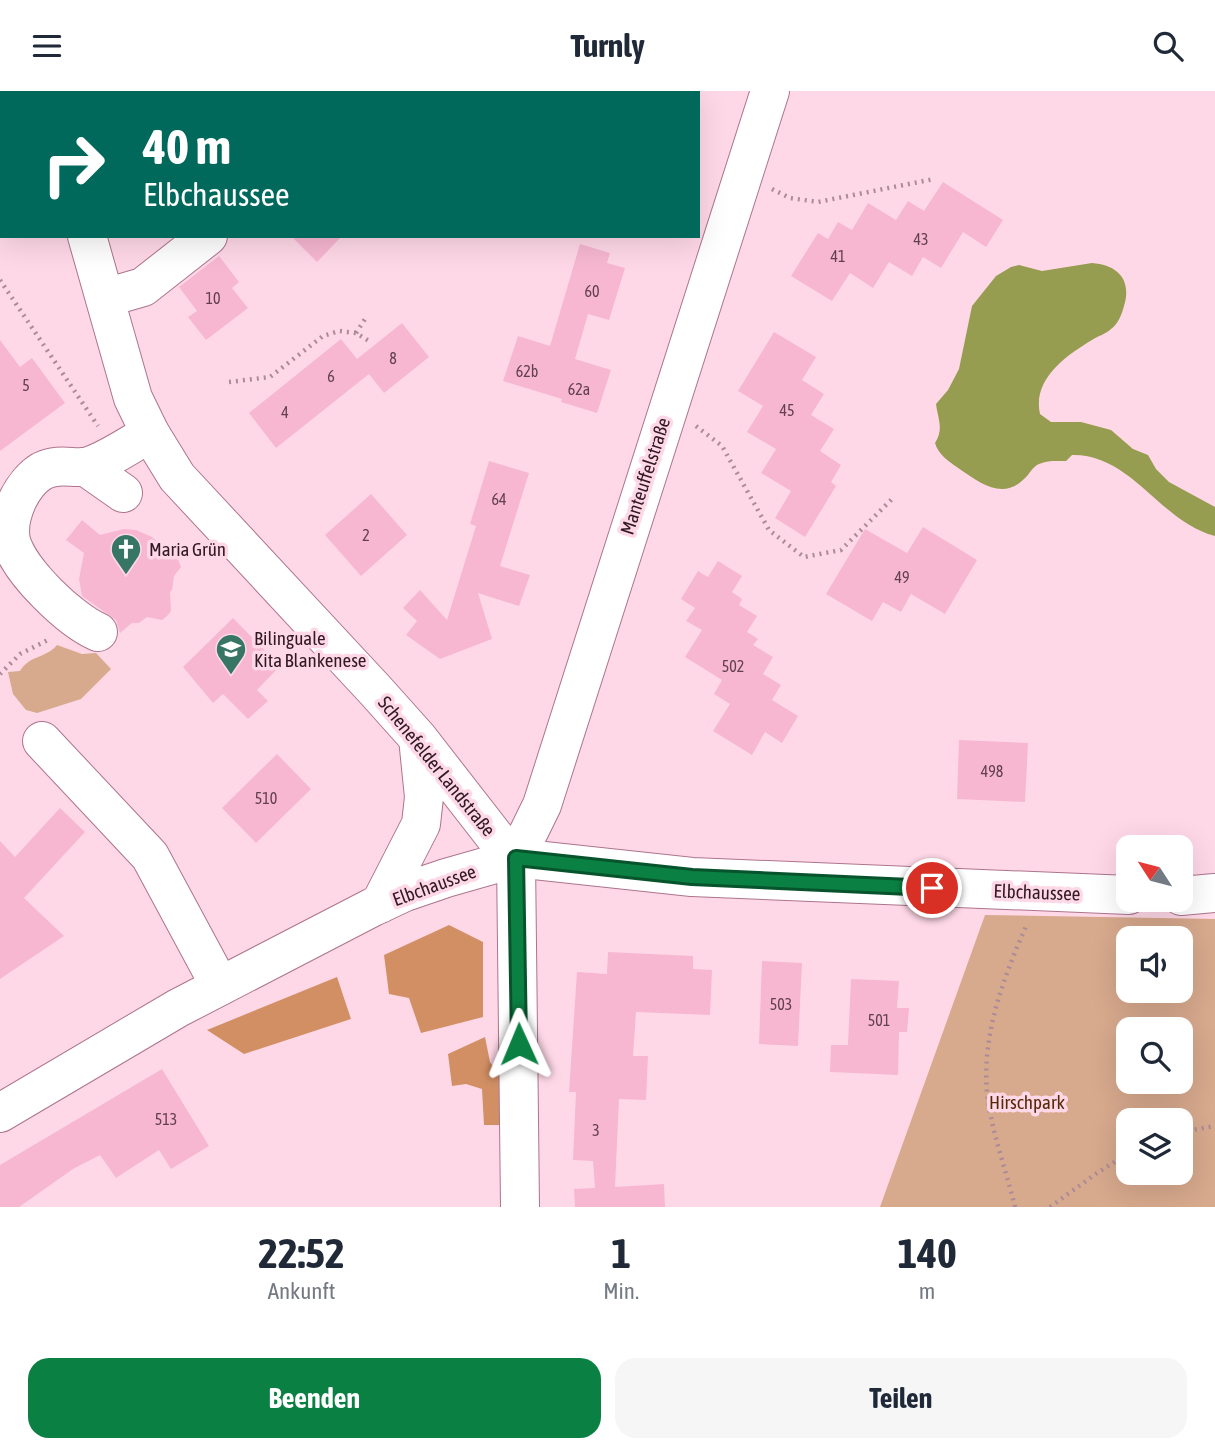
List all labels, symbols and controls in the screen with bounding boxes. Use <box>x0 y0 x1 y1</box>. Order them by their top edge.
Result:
icon: menu <box>28 27 66 65</box>
text: Turnly <box>570 27 645 64</box>
icon: search <box>1149 27 1187 65</box>
text: 40 m <box>143 118 231 174</box>
icon: right <box>28 119 119 210</box>
text: Elbchaussee <box>143 176 289 213</box>
house number: 43 <box>913 230 929 248</box>
house number: 41 <box>830 247 846 265</box>
house number: 60 <box>584 282 600 300</box>
house number: 10 <box>205 289 221 307</box>
house number: 8 <box>389 349 397 367</box>
house number: 62b <box>516 362 538 380</box>
house number: 6 <box>327 367 335 385</box>
house number: 5 <box>22 376 30 394</box>
house number: 62a <box>568 380 590 398</box>
house number: 45 <box>779 401 795 419</box>
house number: 4 <box>281 403 289 421</box>
street label: Manteuffelstraße <box>616 415 674 537</box>
house number: 64 <box>491 490 507 508</box>
house number: 2 <box>362 526 370 544</box>
church icon: Maria Grün <box>109 532 143 576</box>
place label: Maria Grün <box>149 538 226 560</box>
house number: 49 <box>894 568 910 586</box>
place label: Bilinguale Kita Blankenese <box>254 627 366 671</box>
school or university icon: Bilinguale Kita Blankenese <box>214 632 248 676</box>
house number: 502 <box>722 657 744 675</box>
street label: Schenefelder Landstraße <box>374 692 500 840</box>
house number: 498 <box>981 762 1003 780</box>
house number: 510 <box>255 789 277 807</box>
north arrow <box>1116 835 1194 912</box>
map controls <box>1116 835 1193 1185</box>
pin <box>902 858 962 918</box>
street label: Elbchaussee <box>389 860 479 910</box>
icon: arrive <box>913 869 951 907</box>
street label: Elbchaussee <box>993 879 1081 905</box>
button: sound <box>1116 926 1193 1003</box>
house number: 503 <box>770 995 792 1013</box>
position arrow <box>482 1007 556 1081</box>
house number: 501 <box>868 1011 890 1029</box>
button: search <box>1116 1017 1193 1094</box>
park label: Hirschpark <box>989 1091 1066 1113</box>
button: layers <box>1116 1108 1193 1185</box>
house number: 513 <box>155 1110 177 1128</box>
house number: 3 <box>592 1121 600 1139</box>
text: 22:52 <box>258 1229 345 1277</box>
text: 1 <box>611 1229 631 1277</box>
text: 140 <box>897 1229 957 1277</box>
text: Ankunft <box>268 1278 335 1304</box>
text: Min. <box>603 1278 639 1304</box>
text: m <box>919 1278 935 1304</box>
button: Beenden <box>28 1358 601 1438</box>
button: Teilen <box>615 1358 1187 1438</box>

